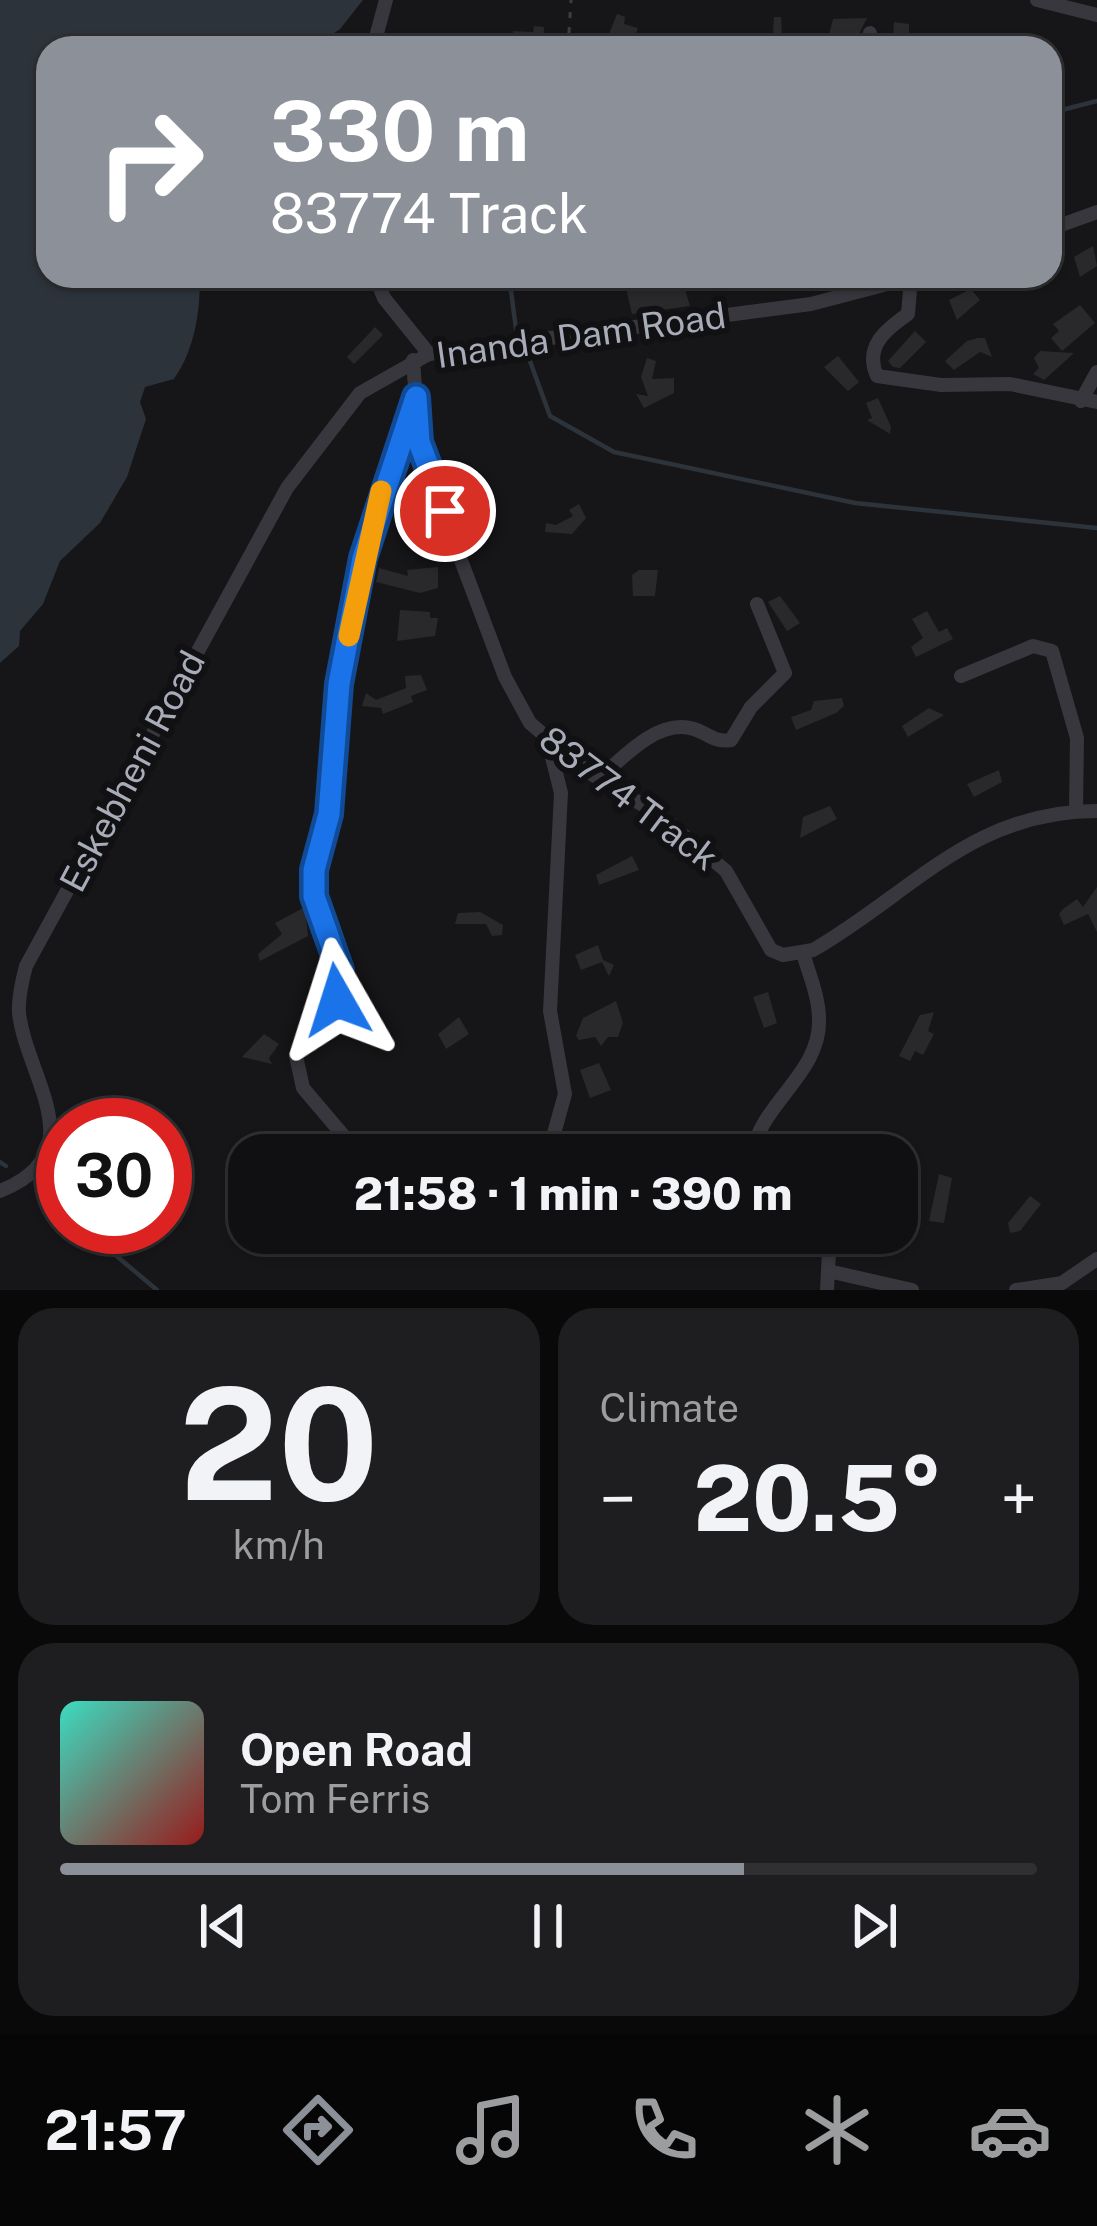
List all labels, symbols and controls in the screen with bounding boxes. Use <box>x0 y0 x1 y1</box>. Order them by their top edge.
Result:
text: 330 m <box>270 81 530 180</box>
icon: right <box>72 84 228 240</box>
text: 83774 Track <box>270 182 588 245</box>
street label: Inanda Dam Road <box>434 294 728 376</box>
pin <box>394 460 496 562</box>
icon: arrive <box>412 478 478 544</box>
street label: Eskebheni Road <box>51 644 213 898</box>
street label: 83774 Track <box>532 717 726 879</box>
position arrow <box>274 937 400 1063</box>
speed limit sign: 30 <box>36 1098 192 1254</box>
text: 21:58 · 1 min · 390 m <box>354 1167 792 1220</box>
text: 20 <box>179 1352 379 1535</box>
text: Climate <box>600 1385 739 1431</box>
text: 20.5° <box>694 1445 943 1551</box>
text: − <box>600 1460 636 1538</box>
text: + <box>1000 1460 1037 1538</box>
text: km/h <box>233 1522 325 1568</box>
text: Open Road <box>240 1723 473 1776</box>
text: Tom Ferris <box>240 1776 430 1822</box>
icon: previous <box>190 1893 256 1959</box>
icon: pause <box>515 1893 581 1959</box>
icon: next <box>841 1893 907 1959</box>
icon: directions <box>276 2088 360 2172</box>
icon: music <box>449 2088 533 2172</box>
icon: phone <box>622 2088 706 2172</box>
icon: climate <box>795 2088 879 2172</box>
icon: car <box>968 2088 1052 2172</box>
text: 21:57 <box>45 2099 187 2162</box>

